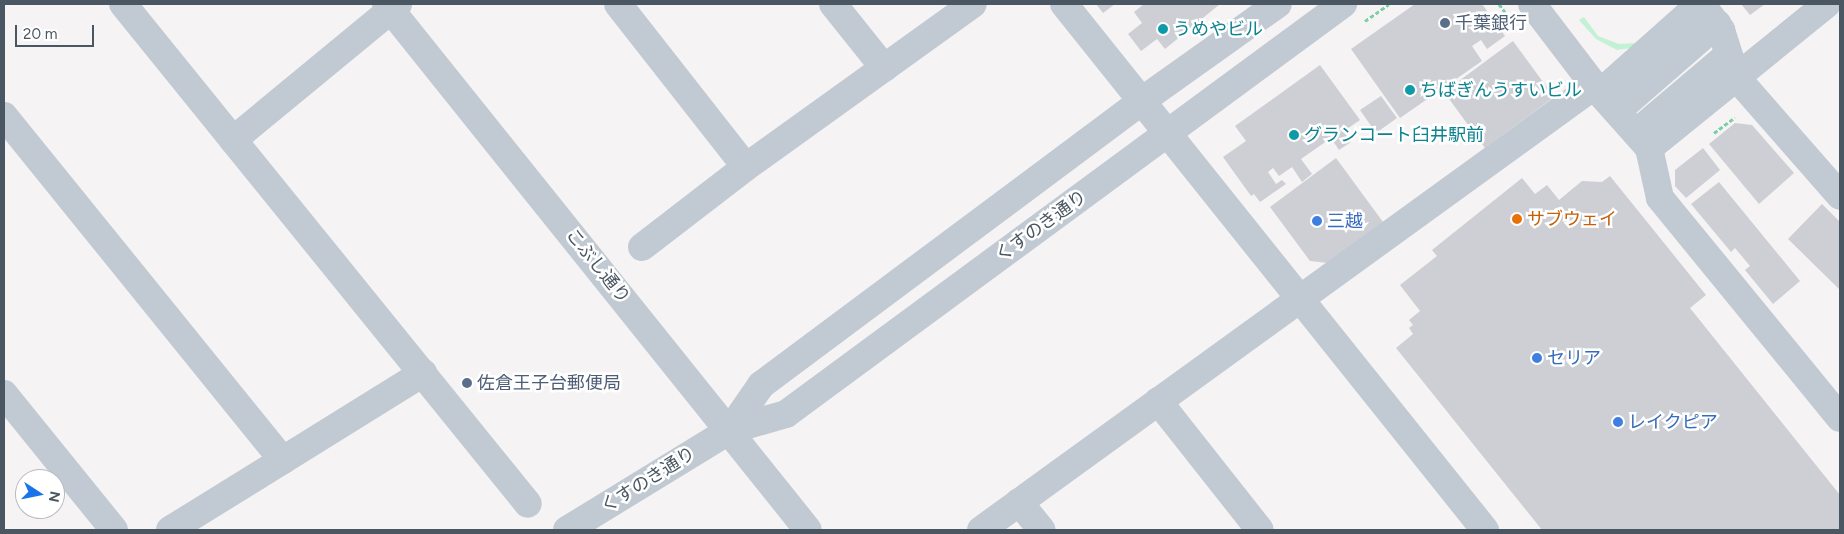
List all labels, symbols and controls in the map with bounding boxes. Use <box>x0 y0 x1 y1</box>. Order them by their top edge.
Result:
place label: 千葉銀行 <box>1455 12 1527 34</box>
scale bar <box>18 15 96 47</box>
marker: 千葉銀行 <box>1439 17 1451 29</box>
place label: うめやビル <box>1173 18 1263 40</box>
marker: うめやビル <box>1157 23 1169 35</box>
text: 20 m <box>23 25 57 43</box>
place label: ちばぎんうすいビル <box>1420 79 1582 101</box>
marker: ちばぎんうすいビル <box>1404 84 1416 96</box>
place label: グランコート臼井駅前 <box>1304 124 1484 146</box>
marker: グランコート臼井駅前 <box>1288 129 1300 141</box>
street label: くすのき通り <box>991 186 1091 266</box>
place label: サブウェイ <box>1527 208 1617 230</box>
place label: 三越 <box>1327 210 1363 232</box>
marker: サブウェイ <box>1511 213 1523 225</box>
marker: 三越 <box>1311 215 1323 227</box>
street label: こぶし通り <box>561 224 635 308</box>
place label: セリア <box>1547 347 1601 369</box>
marker: セリア <box>1531 352 1543 364</box>
place label: 佐倉王子台郵便局 <box>477 372 621 394</box>
marker: 佐倉王子台郵便局 <box>461 377 473 389</box>
place label: レイクピア <box>1628 411 1718 433</box>
marker: レイクピア <box>1612 416 1624 428</box>
street label: くすのき通り <box>596 442 700 518</box>
north arrow <box>15 469 65 519</box>
text: N <box>45 490 64 504</box>

